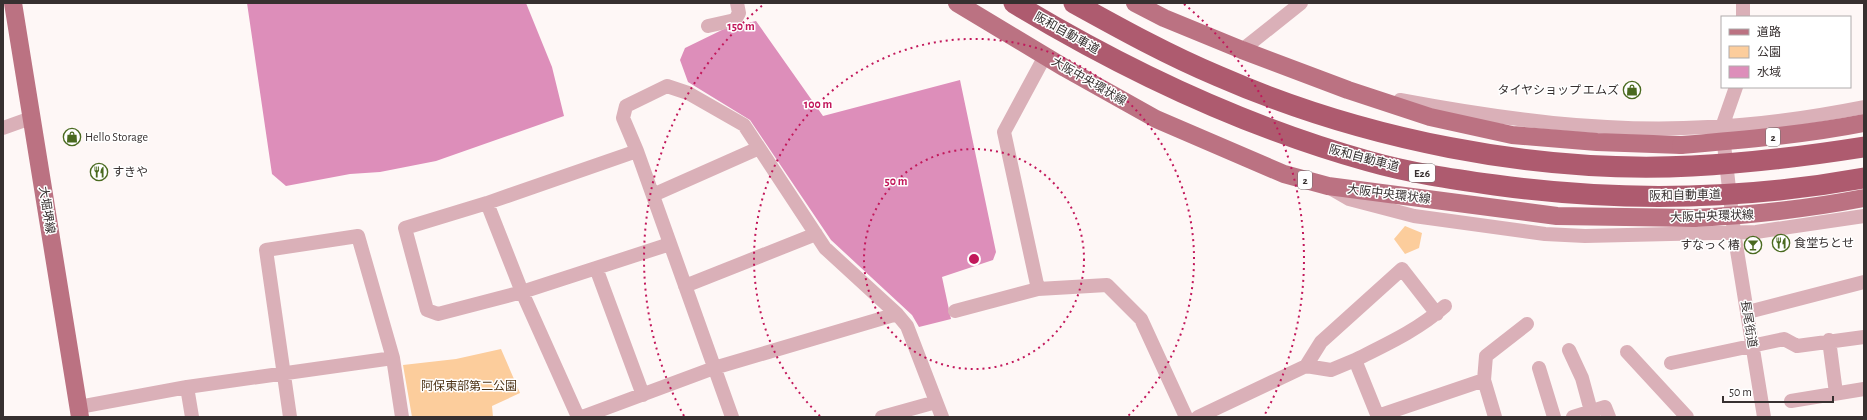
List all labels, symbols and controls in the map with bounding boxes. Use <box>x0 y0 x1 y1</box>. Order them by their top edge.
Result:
street label: 阪和自動車道 <box>1033 9 1102 56</box>
legend <box>1721 16 1851 88</box>
text: 150 m <box>727 20 755 32</box>
text: 道路 <box>1757 25 1781 38</box>
text: 公園 <box>1757 46 1781 58</box>
street label: 大阪中央環状線 <box>1050 54 1129 107</box>
text: 水域 <box>1757 66 1781 78</box>
shop icon: タイヤショップ エムズ <box>1622 80 1642 100</box>
place label: タイヤショップ エムズ <box>1497 83 1619 96</box>
text: 100 m <box>804 98 832 110</box>
shop icon: Hello Storage <box>62 127 82 147</box>
road number: 2 <box>1766 128 1780 146</box>
place label: Hello Storage <box>85 131 148 143</box>
street label: 阪和自動車道 <box>1328 142 1401 173</box>
restaurant icon: すきや <box>89 162 109 182</box>
road number: E26 <box>1409 164 1435 182</box>
place label: すきや <box>112 165 148 178</box>
road number: 2 <box>1298 171 1312 189</box>
text: 50 m <box>885 175 908 187</box>
street label: 大阪中央環状線 <box>1347 182 1432 205</box>
street label: 大堀堺線 <box>37 185 58 235</box>
street label: 阪和自動車道 <box>1649 187 1721 202</box>
street label: 大阪中央環状線 <box>1670 208 1754 223</box>
restaurant icon: 食堂ちとせ <box>1771 233 1791 253</box>
bar icon: すなっく椿 <box>1743 235 1763 255</box>
place label: 食堂ちとせ <box>1794 236 1854 249</box>
place label: すなっく椿 <box>1680 238 1740 251</box>
centre of rings <box>967 252 981 266</box>
street label: 長尾街道 <box>1739 299 1760 349</box>
scale bar <box>1723 378 1833 404</box>
park label: 阿保東部第二公園 <box>421 379 517 392</box>
text: 50 m <box>1729 386 1752 398</box>

